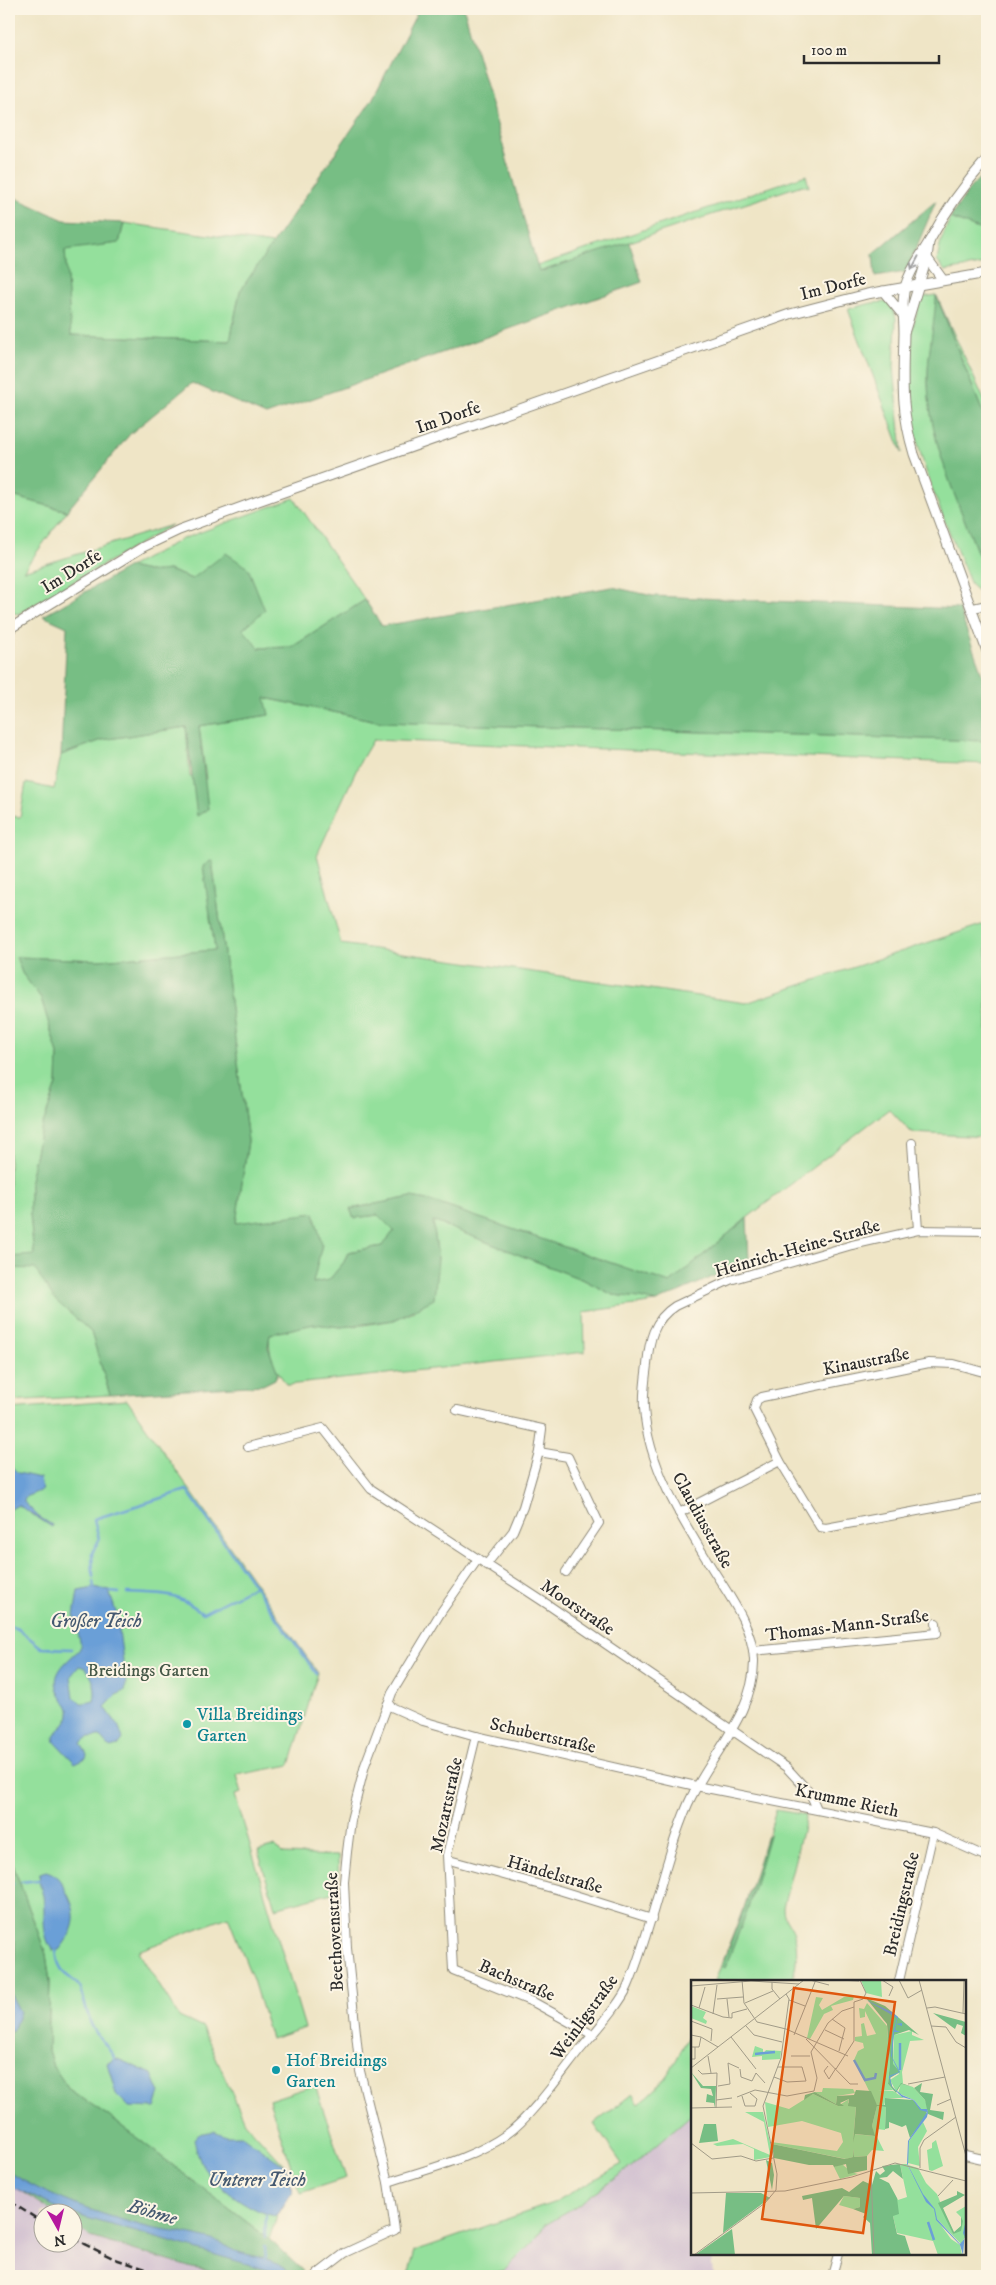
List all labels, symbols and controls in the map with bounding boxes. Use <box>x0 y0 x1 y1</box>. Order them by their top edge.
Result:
scale bar <box>804 32 938 64</box>
text: 100 m <box>811 41 847 60</box>
one-way arrow <box>910 255 919 270</box>
street label: Im Dorfe <box>798 268 868 306</box>
street label: Im Dorfe <box>413 397 483 439</box>
street label: Im Dorfe <box>37 545 106 599</box>
street label: Heinrich-Heine-Straße <box>712 1215 883 1283</box>
street label: Kinaustraße <box>821 1343 911 1381</box>
street label: Claudiusstraße <box>667 1469 738 1572</box>
street label: Moorstraße <box>536 1575 619 1641</box>
street label: Thomas-Mann-Straße <box>764 1605 930 1647</box>
water label: Großer Teich <box>50 1610 142 1633</box>
park label: Breidings Garten <box>87 1660 209 1682</box>
place label: Villa Breidings Garten <box>196 1704 303 1747</box>
street label: Schubertstraße <box>488 1713 598 1759</box>
marker: Villa Breidings Garten <box>181 1718 193 1730</box>
street label: Mozartstraße <box>426 1755 468 1855</box>
street label: Krumme Rieth <box>793 1779 901 1823</box>
street label: Breidingstraße <box>879 1850 925 1959</box>
street label: Händelstraße <box>504 1851 605 1899</box>
street label: Beethovenstraße <box>321 1872 349 1992</box>
street label: Bachstraße <box>475 1955 558 2007</box>
street label: Weinligstraße <box>546 1971 623 2065</box>
inset map <box>691 1980 966 2255</box>
place label: Hof Breidings Garten <box>286 2050 387 2093</box>
marker: Hof Breidings Garten <box>270 2064 282 2076</box>
water label: Unterer Teich <box>208 2169 306 2192</box>
water label: Böhme <box>125 2194 180 2230</box>
north arrow <box>32 2202 82 2252</box>
text: N <box>52 2230 67 2250</box>

